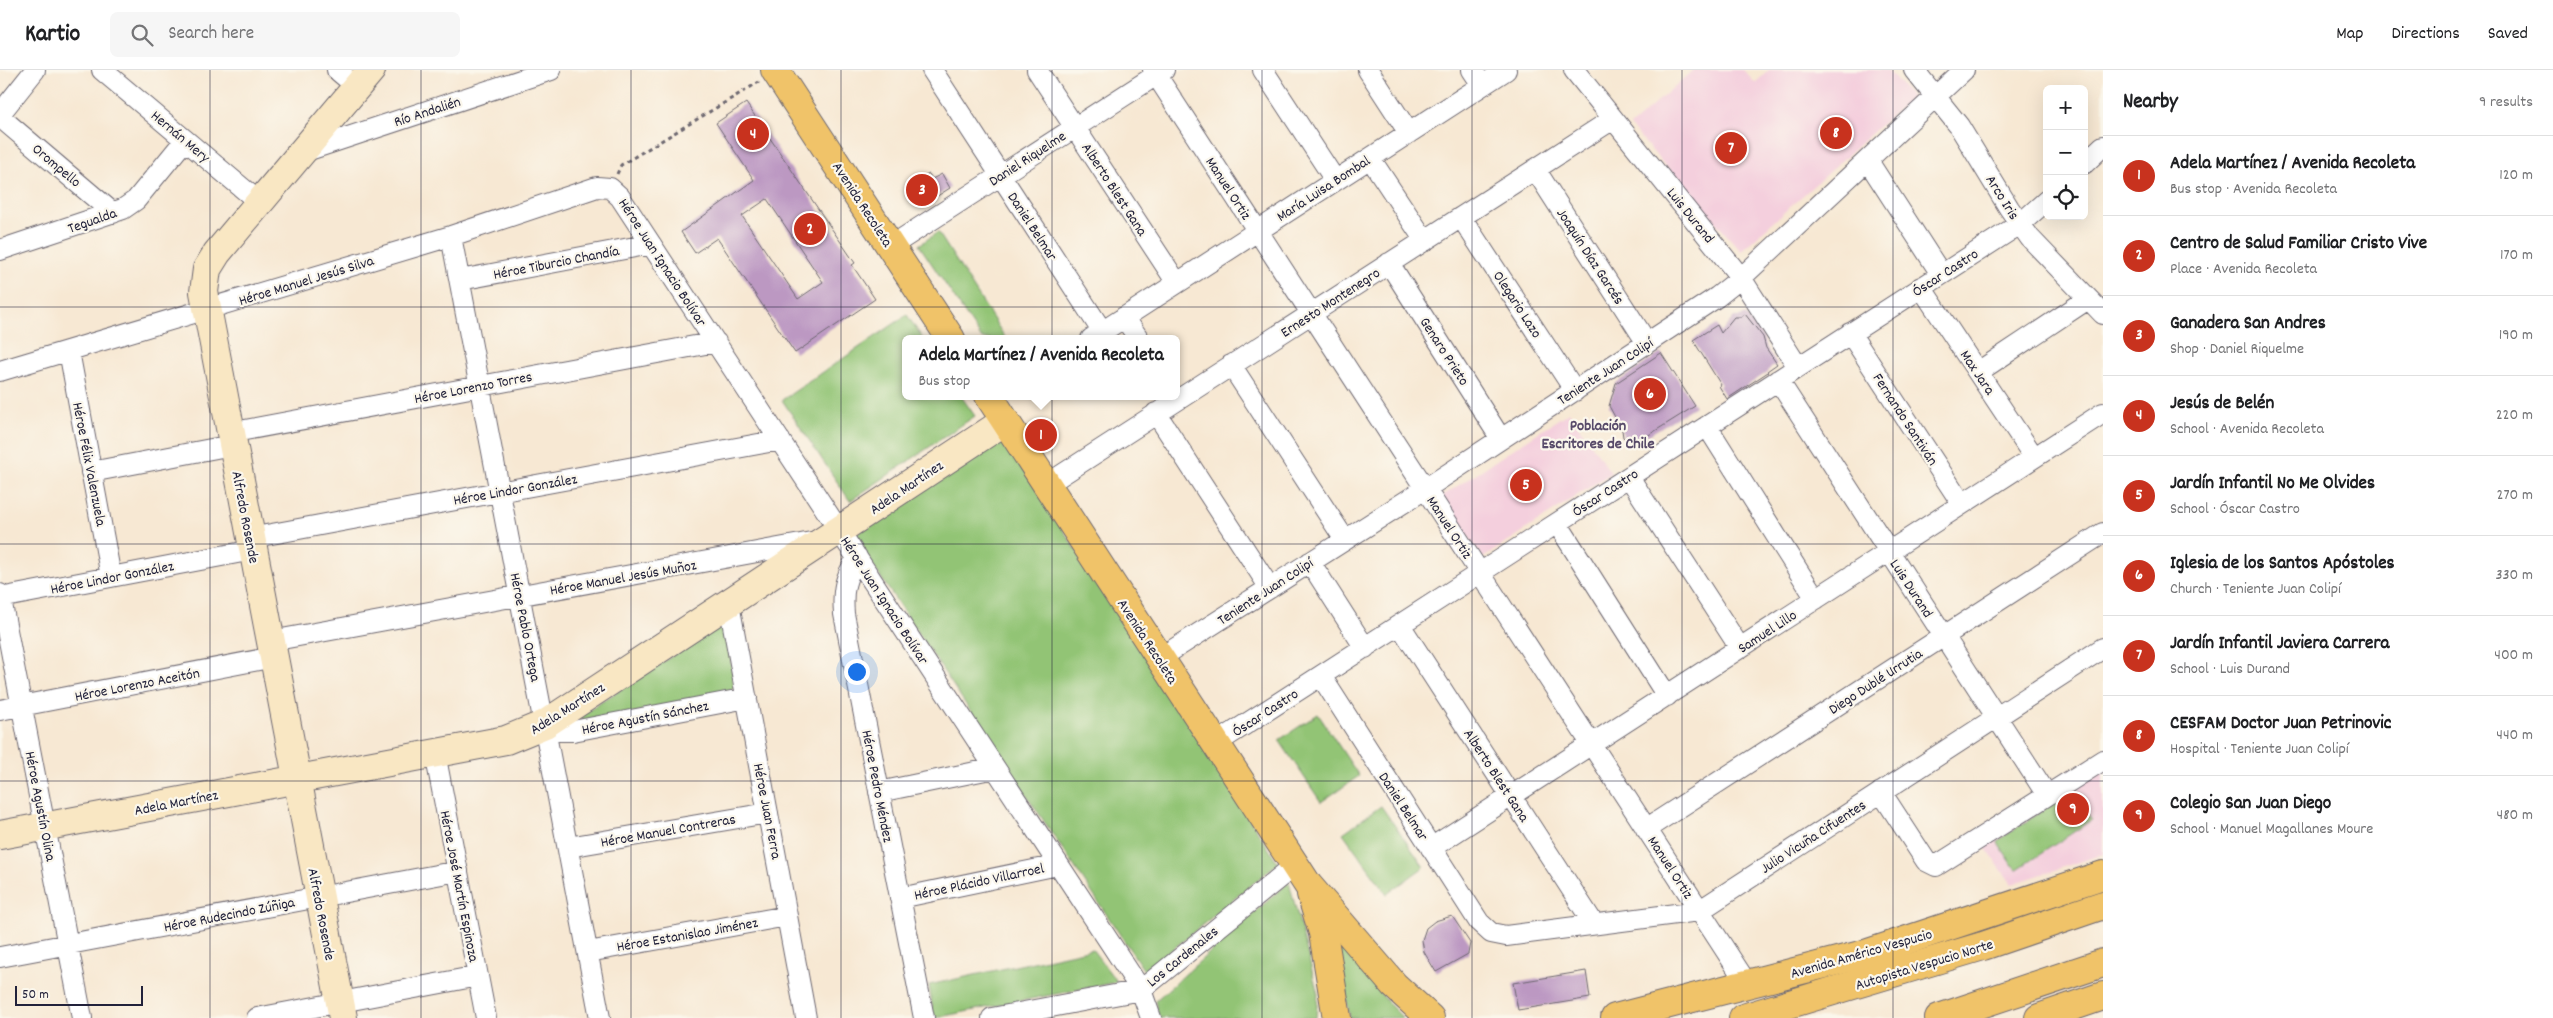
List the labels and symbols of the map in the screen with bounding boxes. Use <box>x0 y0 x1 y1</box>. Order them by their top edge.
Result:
street label: Río Andalién <box>391 92 464 134</box>
street label: Hernán Mery <box>145 106 215 170</box>
pin: 8 <box>1820 114 1852 152</box>
pin: 4 <box>737 115 769 153</box>
street label: Daniel Riquelme <box>985 126 1071 193</box>
pin: 7 <box>1715 129 1747 167</box>
street label: Orompello <box>26 139 85 194</box>
street label: Alberto Blest Gana <box>1075 139 1152 242</box>
street label: María Luisa Bombal <box>1273 151 1376 228</box>
street label: Manuel Ortiz <box>1199 153 1256 225</box>
street label: Avenida Recoleta <box>826 158 898 253</box>
pin: 3 <box>906 171 938 209</box>
street label: Arco Iris <box>1979 171 2024 225</box>
street label: Luis Durand <box>1660 184 1719 249</box>
street label: Daniel Belmar <box>1001 188 1062 266</box>
street label: Héroe Juan Ignacio Bolívar <box>612 195 711 332</box>
street label: Tegualda <box>65 203 121 240</box>
street label: Joaquín Díaz Garcés <box>1550 205 1629 310</box>
pin: 2 <box>794 210 826 248</box>
street label: Héroe Tiburcio Chandía <box>492 241 622 287</box>
street label: Óscar Castro <box>1909 244 1984 303</box>
street label: Héroe Manuel Jesús Silva <box>236 251 378 313</box>
street label: Ernesto Montenegro <box>1277 263 1385 344</box>
street label: Olegario Lazo <box>1486 267 1547 343</box>
street label: Genaro Prieto <box>1413 313 1474 391</box>
street label: Teniente Juan Colipí <box>1554 333 1660 412</box>
street label: Max Jara <box>1953 346 2000 401</box>
street label: Héroe Lorenzo Torres <box>413 367 534 411</box>
street label: Fernando Santiván <box>1866 369 1943 471</box>
pin: 6 <box>1634 375 1666 413</box>
street label: Héroe Félix Valenzuela <box>65 401 111 529</box>
district label: Población Escritores de Chile <box>1542 415 1654 456</box>
pin: 1 <box>1025 416 1057 454</box>
street label: Adela Martínez <box>866 456 949 521</box>
street label: Óscar Castro <box>1569 464 1644 523</box>
pin: 5 <box>1510 466 1542 504</box>
street label: Alfredo Rosende <box>224 469 264 566</box>
street label: Héroe Lindor González <box>452 469 579 513</box>
street label: Manuel Ortiz <box>1420 492 1477 564</box>
street label: Héroe Juan Ignacio Bolívar <box>834 533 933 670</box>
street label: Teniente Juan Colipí <box>1214 553 1320 632</box>
street label: Héroe Manuel Jesús Muñoz <box>548 555 699 603</box>
street label: Luis Durand <box>1883 555 1937 623</box>
street label: Héroe Lindor González <box>49 556 176 602</box>
street label: Héroe Pablo Ortega <box>503 571 546 685</box>
street label: Avenida Recoleta <box>1111 595 1183 690</box>
street label: Samuel Lillo <box>1734 605 1802 660</box>
street label: Diego Dublé Urrutia <box>1825 643 1928 721</box>
your location <box>844 659 870 685</box>
street label: Héroe Lorenzo Aceitón <box>73 663 202 709</box>
street label: Adela Martínez <box>526 678 610 741</box>
street label: Óscar Castro <box>1229 684 1304 743</box>
street label: Héroe Agustín Sánchez <box>580 696 711 742</box>
street label: Alberto Blest Gana <box>1457 725 1534 828</box>
street label: Héroe Pedro Méndez <box>854 728 898 845</box>
street label: Héroe Agustín Olina <box>18 750 61 864</box>
street label: Héroe Juan Ferra <box>746 762 786 862</box>
street label: Daniel Belmar <box>1372 768 1433 846</box>
street label: Adela Martínez <box>133 785 220 823</box>
pin: 9 <box>2057 790 2089 828</box>
street label: Julio Vicuña Cifuentes <box>1757 795 1871 880</box>
street label: Héroe José Martín Espinoza <box>433 809 484 965</box>
street label: Héroe Manuel Contreras <box>599 809 738 855</box>
street label: Manuel Ortiz <box>1641 832 1698 904</box>
street label: Héroe Plácido Villarroel <box>912 858 1047 907</box>
street label: Alfredo Rosende <box>300 866 340 963</box>
street label: Héroe Rudecindo Zúñiga <box>162 892 298 939</box>
street label: Héroe Estanislao Jiménez <box>615 913 760 959</box>
street label: Los Cardenales <box>1143 922 1224 993</box>
street label: Avenida Américo Vespucio <box>1788 924 1935 986</box>
street label: Autopista Vespucio Norte <box>1853 934 1997 997</box>
scale bar <box>15 983 142 1006</box>

